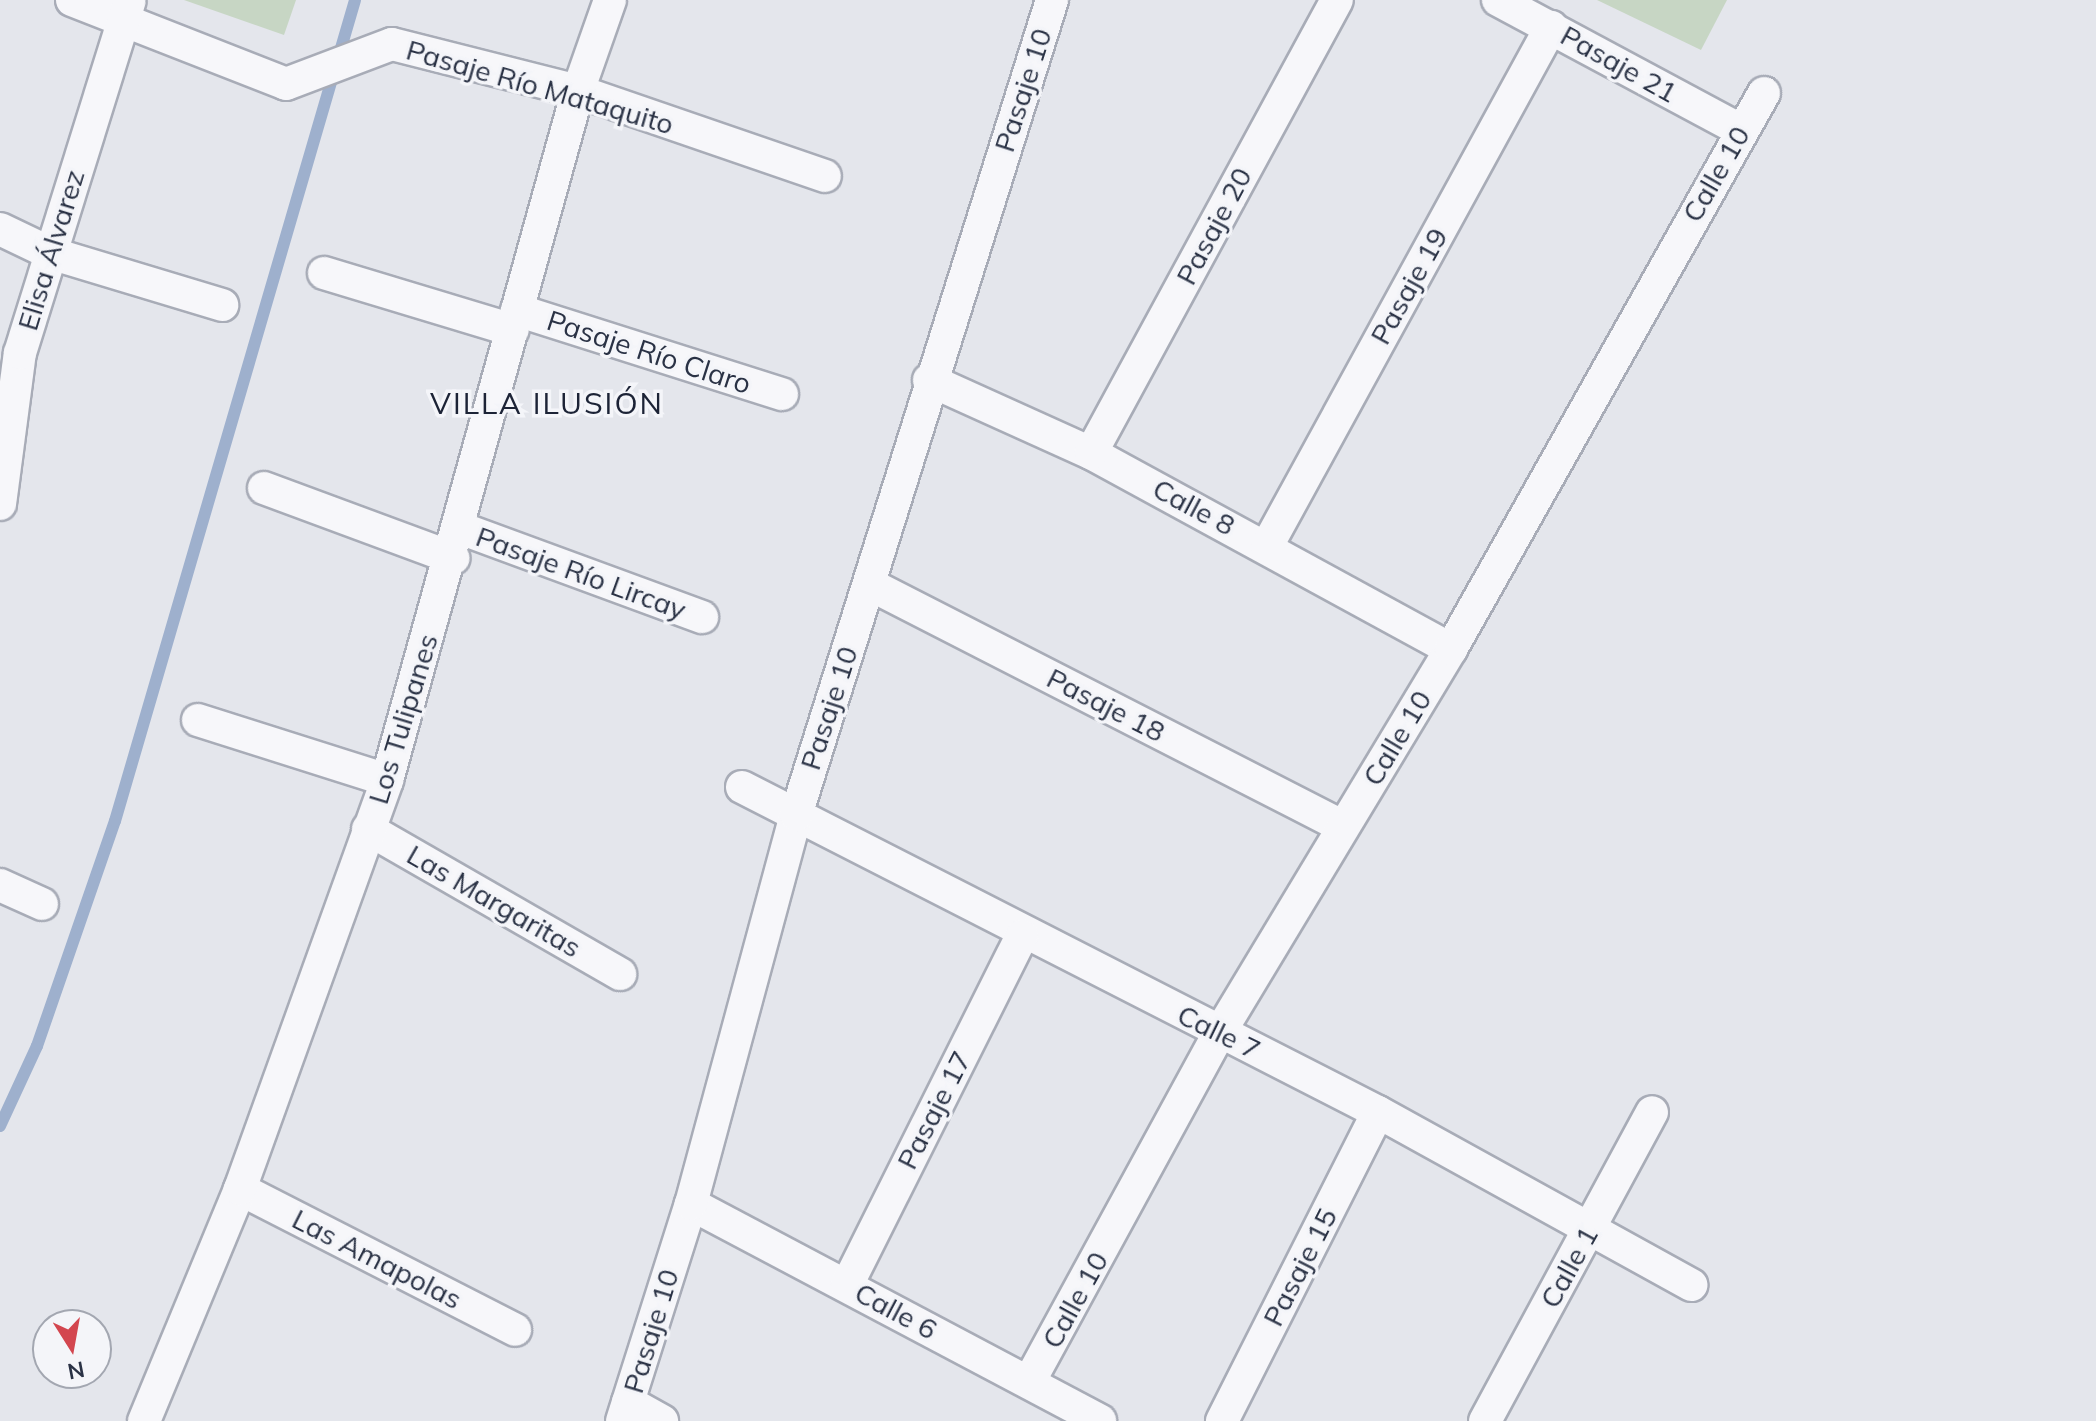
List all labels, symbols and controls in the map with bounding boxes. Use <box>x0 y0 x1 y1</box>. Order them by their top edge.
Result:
street label: Pasaje 21 <box>1555 18 1683 110</box>
street label: Pasaje 10 <box>987 24 1059 156</box>
street label: Pasaje Río Mataquito <box>403 33 677 141</box>
street label: Calle 10 <box>1675 120 1757 228</box>
street label: Pasaje 20 <box>1169 162 1259 290</box>
street label: Elisa Álvarez <box>11 166 91 334</box>
street label: Pasaje 19 <box>1363 222 1455 350</box>
street label: Pasaje Río Claro <box>543 303 755 401</box>
district label: VILLA ILUSIÓN <box>430 385 664 421</box>
street label: Calle 8 <box>1147 471 1241 543</box>
street label: Pasaje Río Lircay <box>472 519 690 627</box>
street label: Los Tulipanes <box>361 630 445 808</box>
street label: Pasaje 10 <box>793 642 865 774</box>
street label: Pasaje 18 <box>1041 661 1171 749</box>
street label: Calle 10 <box>1356 684 1438 792</box>
street label: Las Margaritas <box>401 838 587 964</box>
street label: Calle 7 <box>1172 998 1266 1066</box>
street label: Pasaje 17 <box>890 1045 978 1175</box>
street label: Las Amapolas <box>287 1202 467 1316</box>
street label: Pasaje 15 <box>1256 1202 1344 1332</box>
street label: Calle 1 <box>1533 1220 1605 1314</box>
street label: Calle 10 <box>1035 1246 1115 1354</box>
street label: Pasaje 10 <box>616 1265 686 1397</box>
street label: Calle 6 <box>849 1275 943 1347</box>
north arrow <box>32 1309 112 1389</box>
text: N <box>65 1355 87 1386</box>

